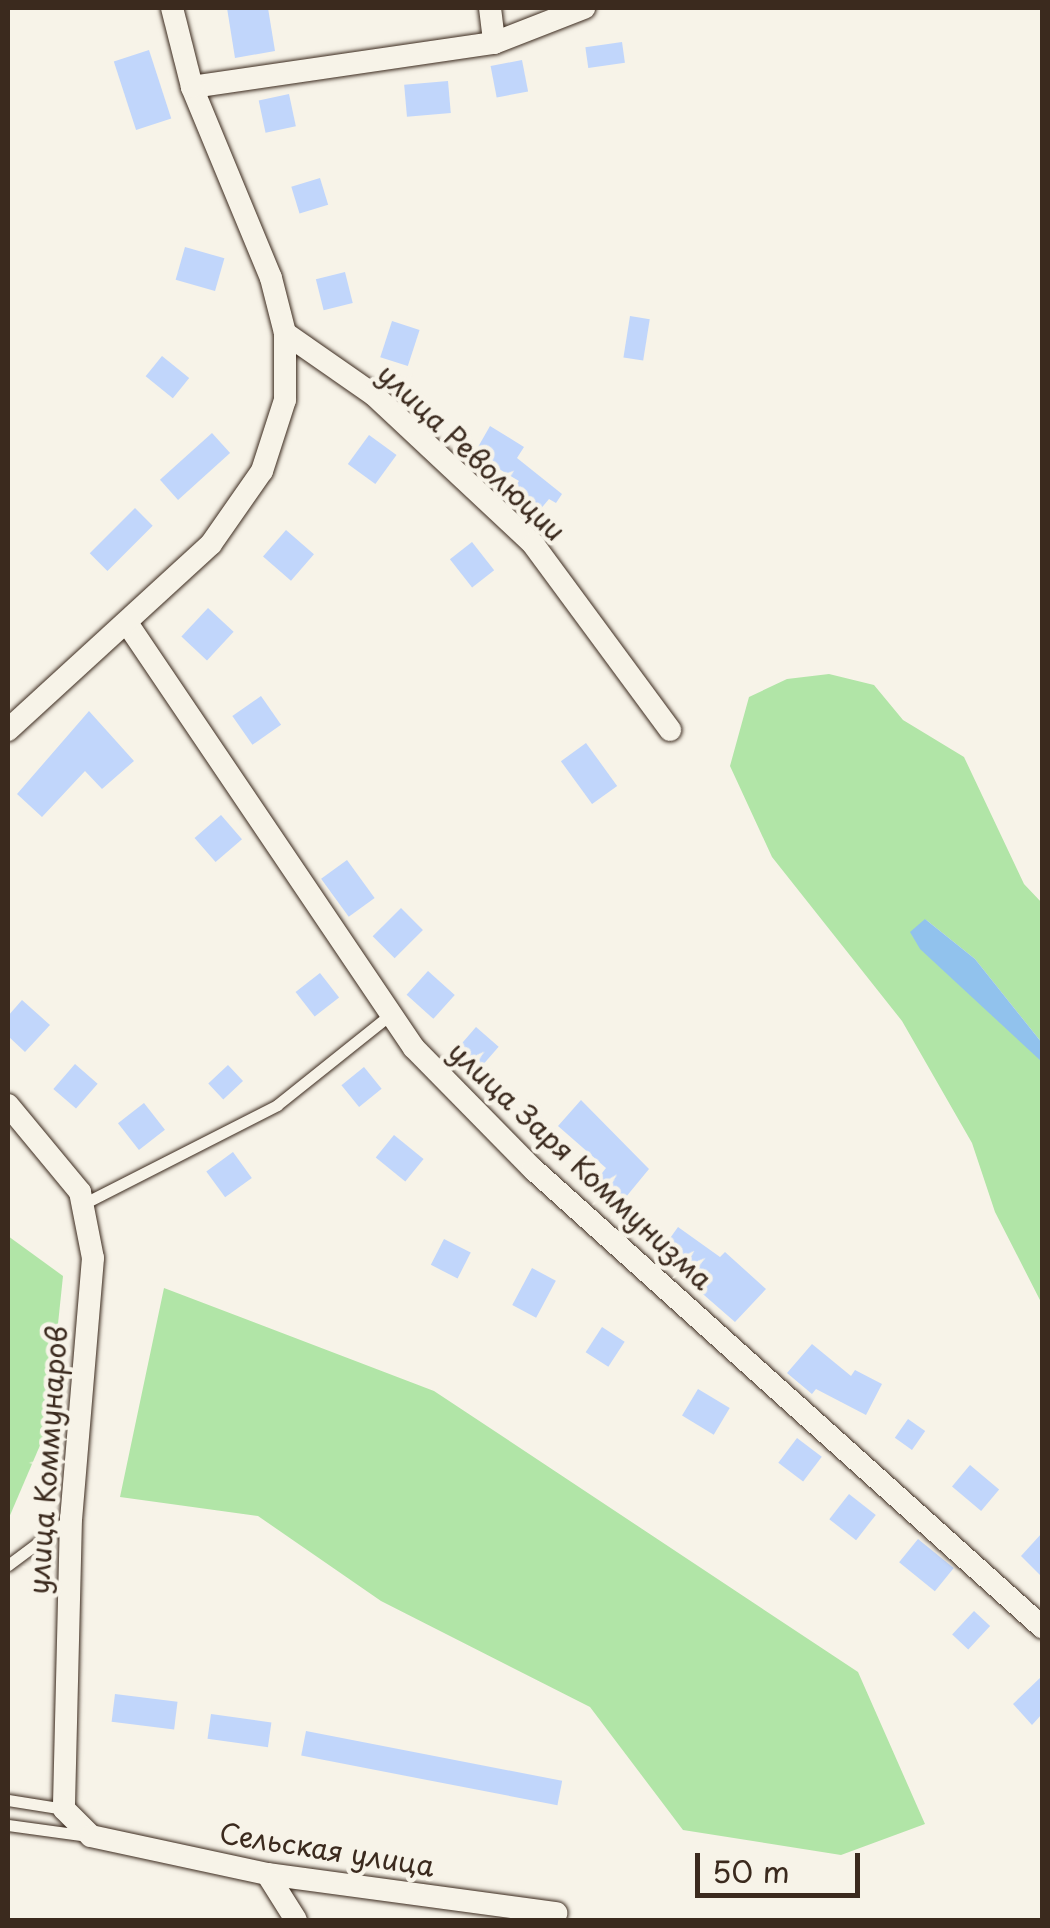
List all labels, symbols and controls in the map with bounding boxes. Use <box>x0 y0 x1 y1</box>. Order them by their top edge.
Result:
street label: улица Революции <box>371 356 573 548</box>
street label: улица Заря Коммунизма <box>442 1034 720 1296</box>
street label: улица Коммунаров <box>21 1324 73 1596</box>
street label: Сельская улица <box>216 1815 438 1883</box>
scale bar <box>700 1833 865 1895</box>
text: 50 m <box>712 1848 790 1893</box>

